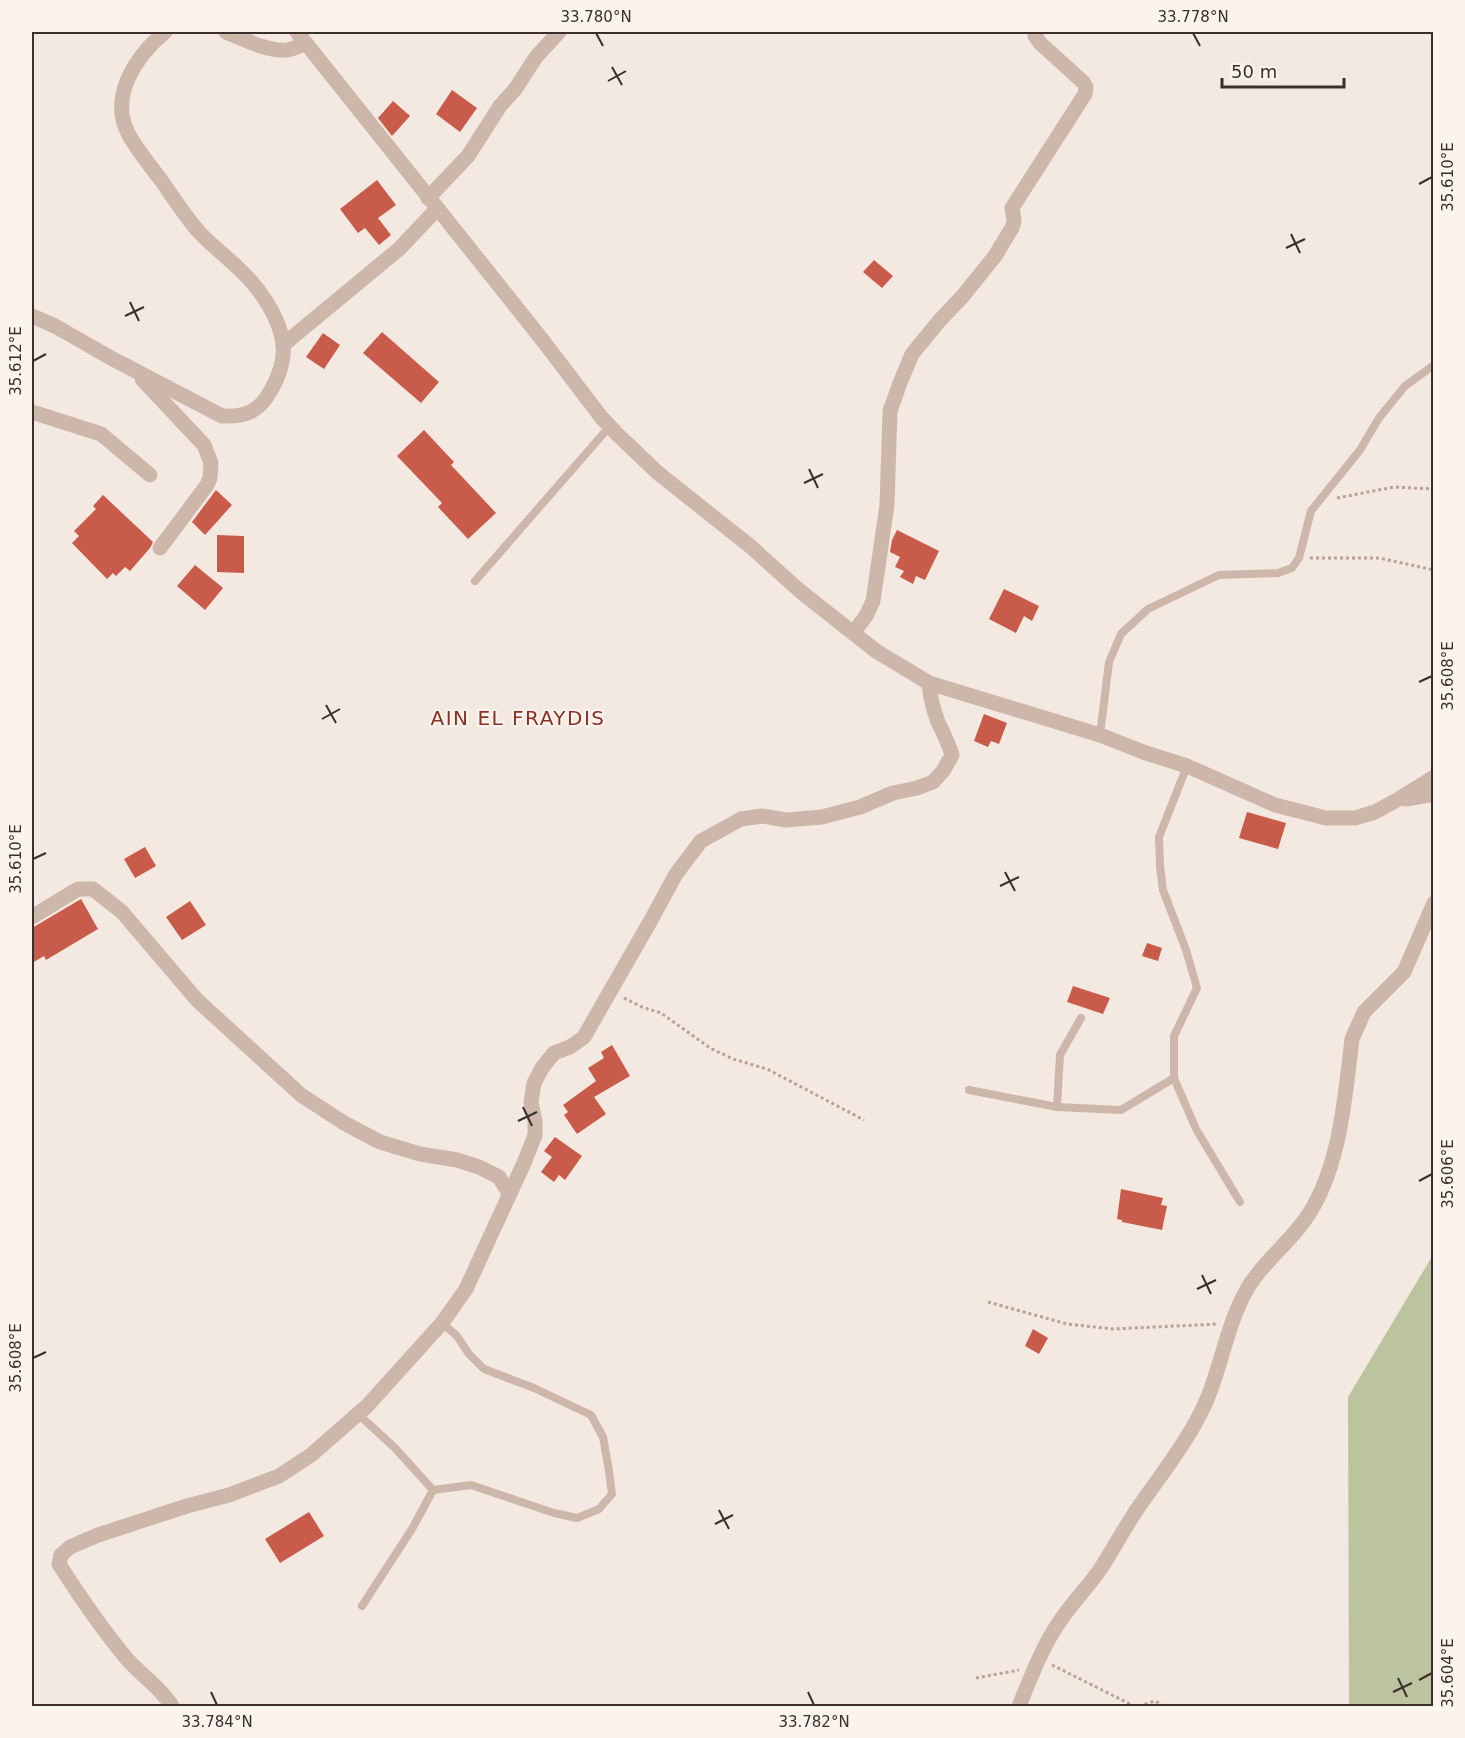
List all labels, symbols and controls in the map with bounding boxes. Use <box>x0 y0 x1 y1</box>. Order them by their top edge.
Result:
text: 33.780°N <box>560 8 632 26</box>
text: 33.778°N <box>1157 8 1229 26</box>
scale bar <box>1222 51 1344 89</box>
text: 50 m <box>1231 61 1277 82</box>
text: 35.610°E <box>1439 142 1457 212</box>
text: 35.612°E <box>7 326 25 396</box>
text: 35.608°E <box>1439 641 1457 711</box>
district label: AIN EL FRAYDIS <box>431 706 605 730</box>
text: 35.610°E <box>7 824 25 894</box>
text: 35.606°E <box>1439 1139 1457 1209</box>
text: 35.608°E <box>7 1323 25 1393</box>
text: 35.604°E <box>1439 1638 1457 1708</box>
text: 33.784°N <box>181 1713 253 1731</box>
text: 33.782°N <box>778 1713 850 1731</box>

